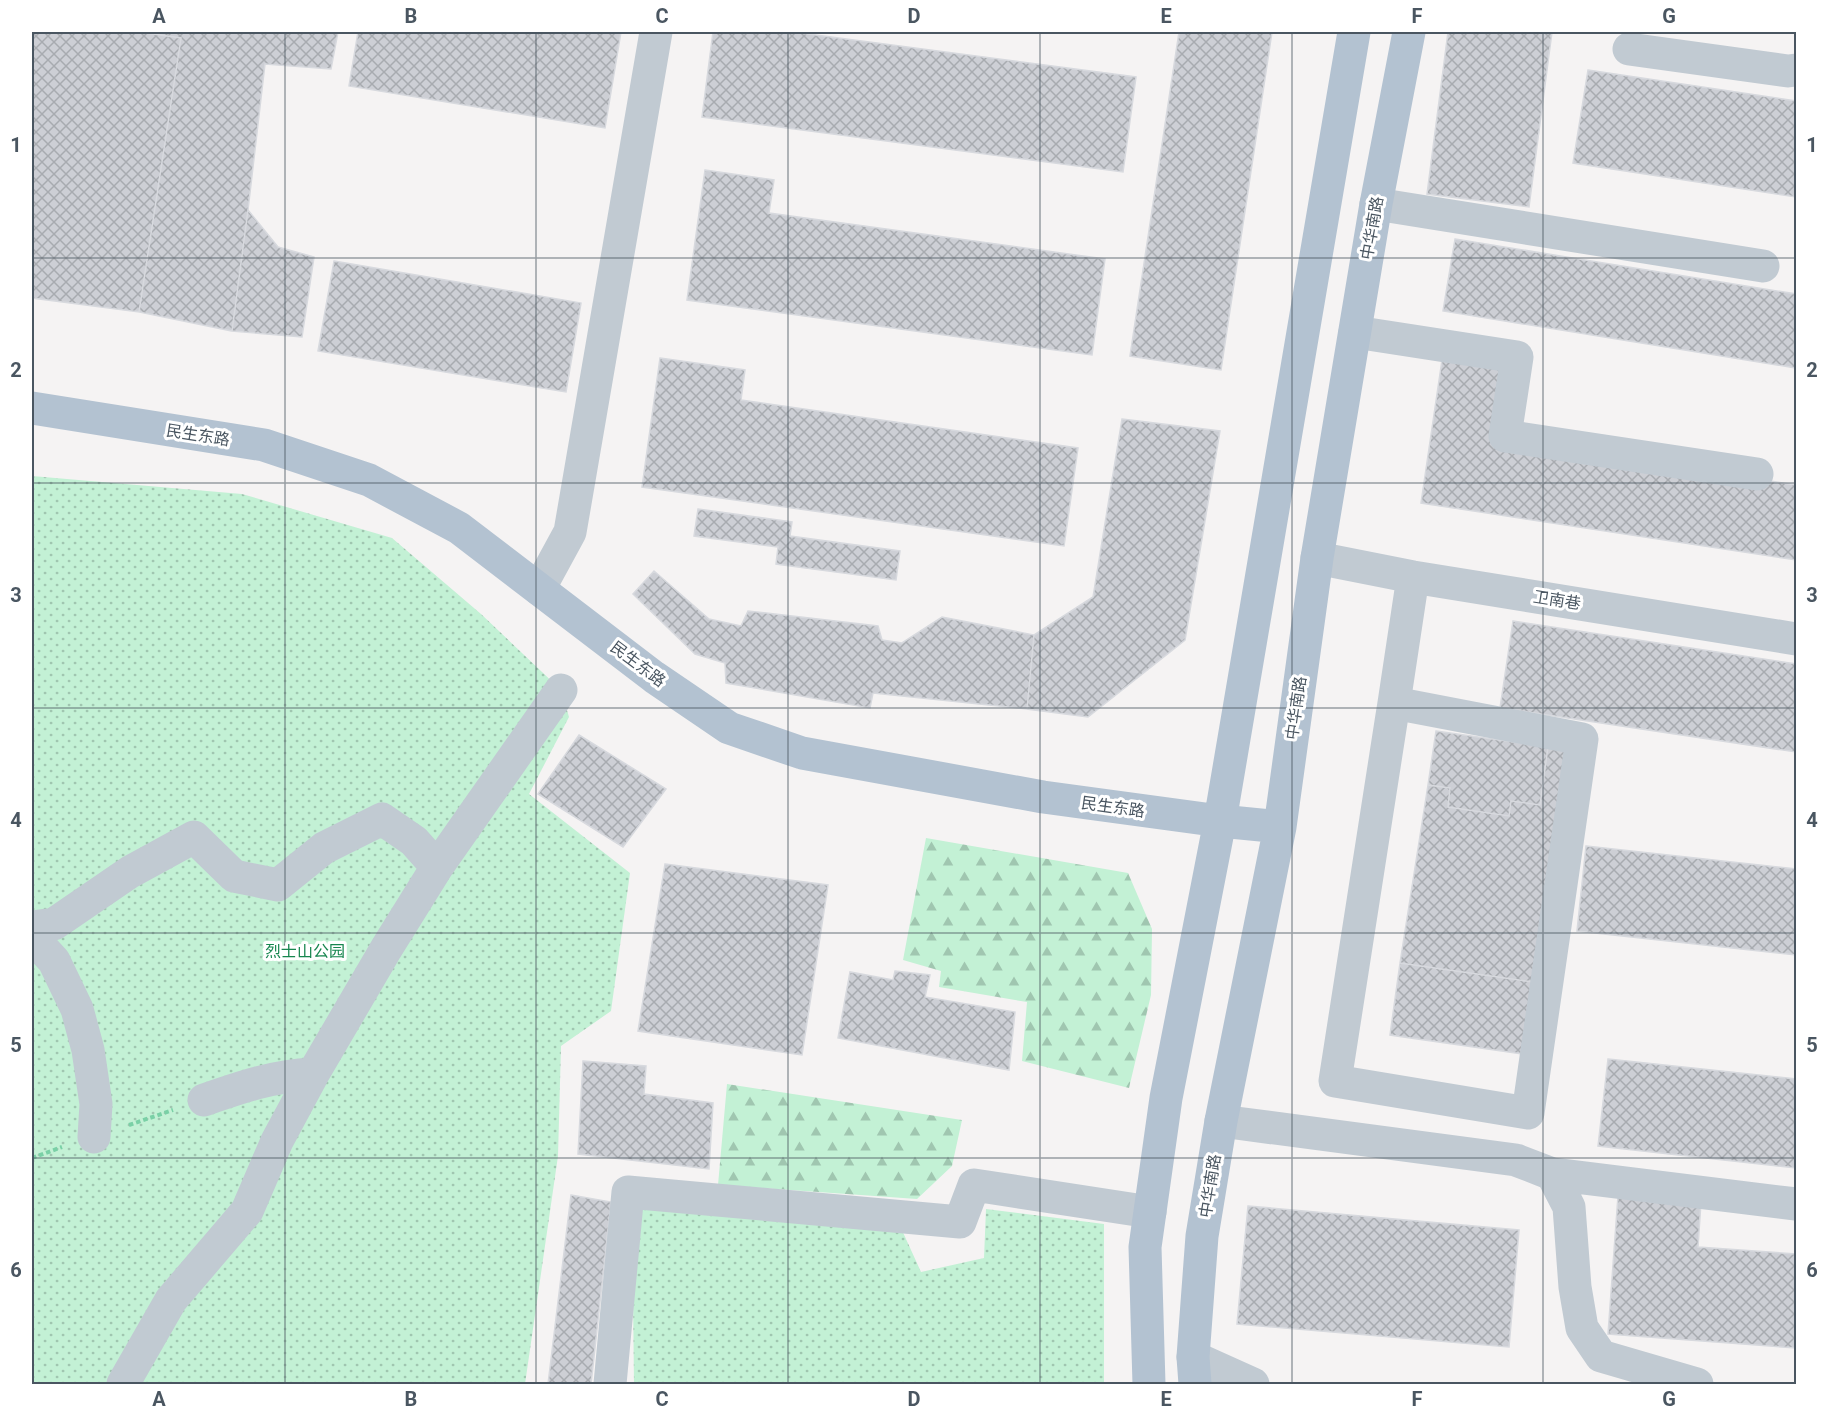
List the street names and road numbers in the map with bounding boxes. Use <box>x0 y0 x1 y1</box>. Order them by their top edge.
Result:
street label: 中华南路 <box>1357 195 1387 261</box>
street label: 民生东路 <box>165 421 231 449</box>
street label: 卫南巷 <box>1532 587 1582 613</box>
street label: 民生东路 <box>607 637 669 691</box>
street label: 中华南路 <box>1282 675 1310 741</box>
street label: 民生东路 <box>1080 793 1146 821</box>
street label: 中华南路 <box>1196 1153 1224 1219</box>

